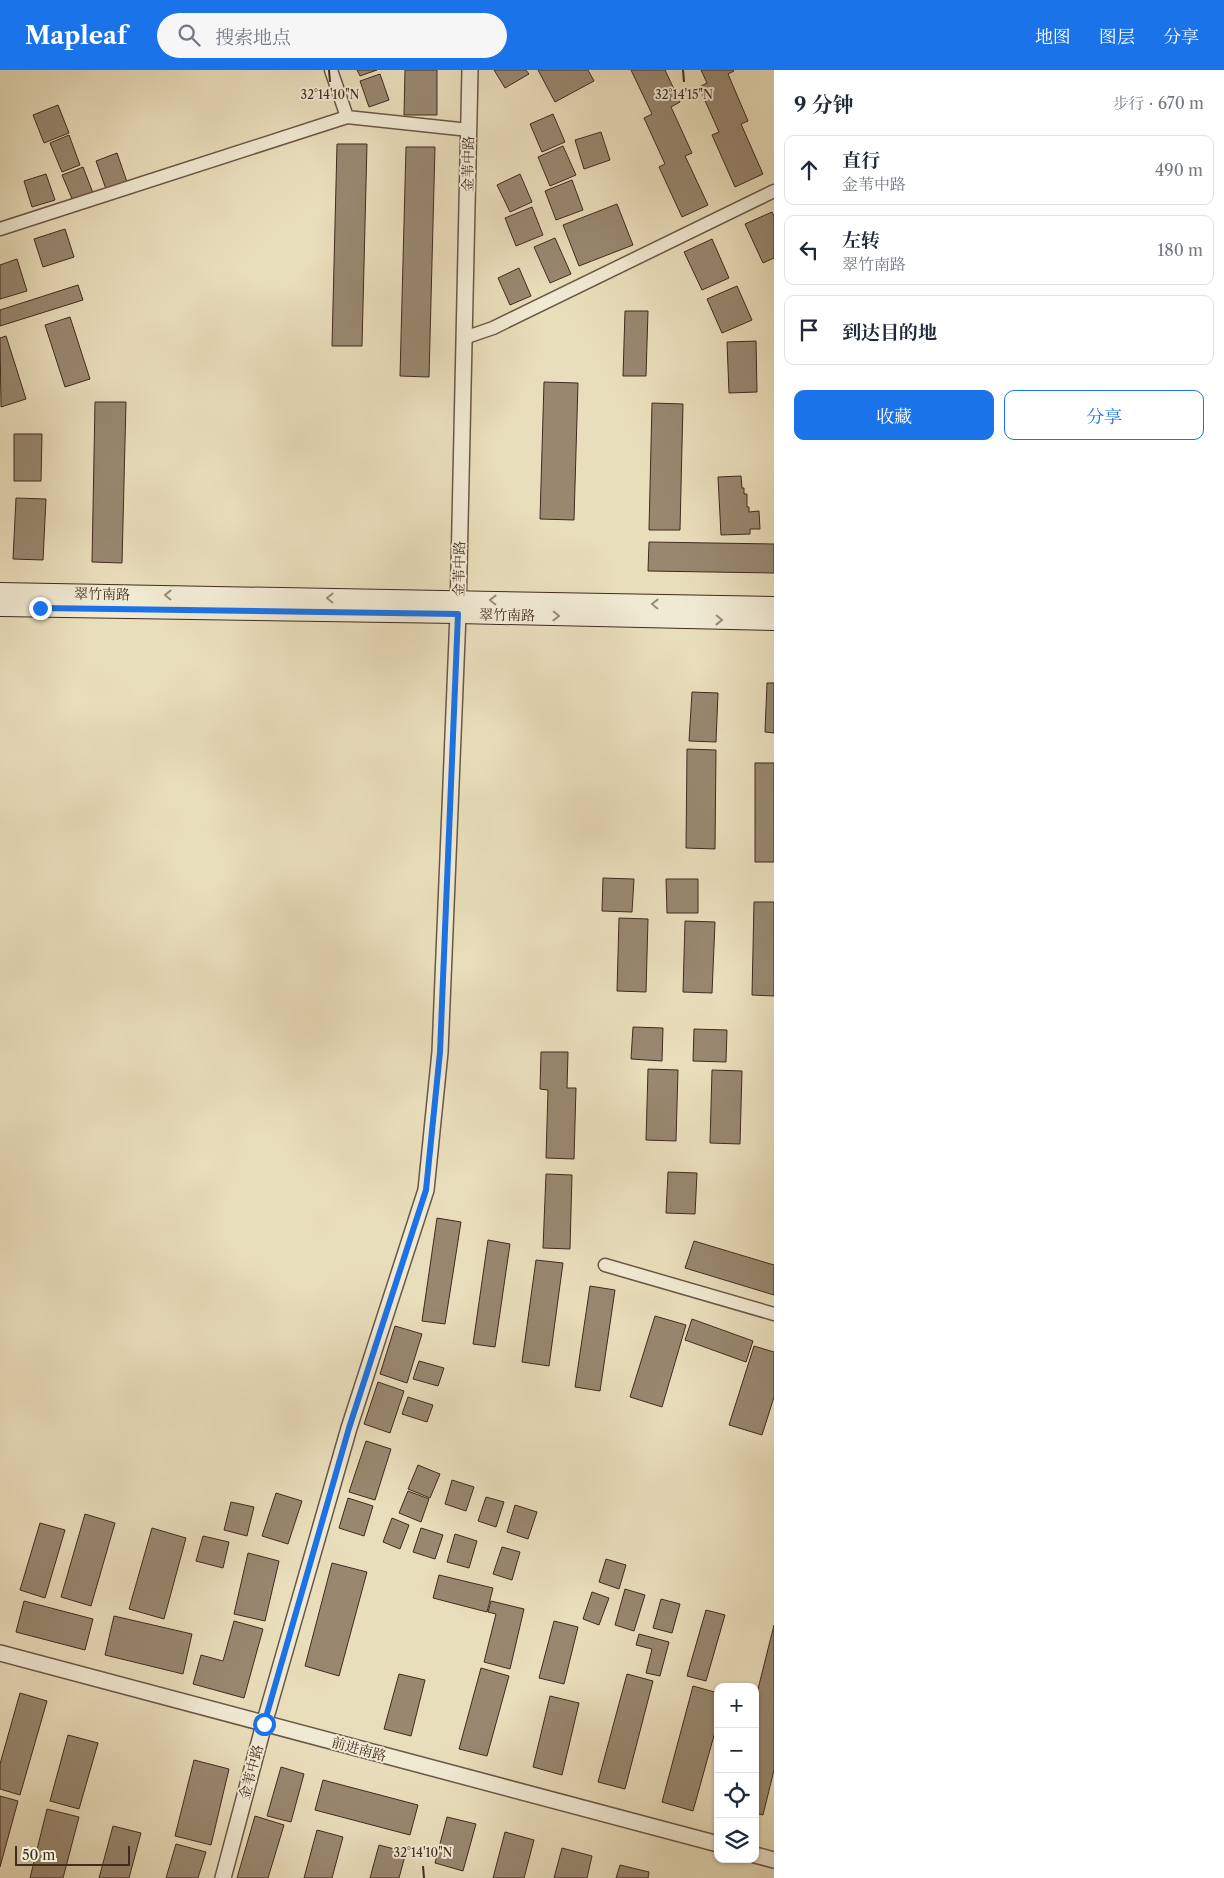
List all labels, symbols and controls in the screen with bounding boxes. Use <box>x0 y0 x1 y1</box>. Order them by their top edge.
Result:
search box <box>157 13 507 58</box>
text: Mapleaf <box>25 21 127 50</box>
icon: search <box>175 21 203 49</box>
text: 搜索地点 <box>215 26 291 49</box>
text: 地图 <box>1035 26 1071 48</box>
text: 图层 <box>1099 26 1135 48</box>
text: 分享 <box>1163 26 1199 48</box>
text: 32°14'10"N <box>301 87 360 102</box>
text: 32°14'15"N <box>655 87 713 102</box>
text: 9 分钟 <box>794 92 854 117</box>
text: 步行 · 670 m <box>1113 93 1204 113</box>
street label: 金苇中路 <box>459 136 477 192</box>
text: 直行 <box>842 149 880 172</box>
icon: ahead <box>795 156 823 184</box>
text: 490 m <box>1155 160 1203 180</box>
text: 金苇中路 <box>842 174 906 194</box>
text: 左转 <box>842 229 880 252</box>
icon: left <box>795 236 823 264</box>
text: 180 m <box>1157 240 1203 260</box>
text: 翠竹南路 <box>842 254 906 274</box>
icon: arrive <box>795 316 823 344</box>
text: 到达目的地 <box>842 321 937 344</box>
button: 收藏 <box>794 390 994 440</box>
button: 分享 <box>1004 390 1204 440</box>
street label: 金苇中路 <box>450 541 468 597</box>
street label: 翠竹南路 <box>74 585 130 603</box>
one-way arrow <box>164 590 172 600</box>
one-way arrow <box>326 593 334 603</box>
one-way arrow <box>489 595 497 606</box>
route end <box>29 597 52 620</box>
one-way arrow <box>651 598 659 609</box>
street label: 翠竹南路 <box>479 606 535 624</box>
one-way arrow <box>552 611 560 621</box>
one-way arrow <box>715 615 723 625</box>
map controls <box>714 1683 759 1863</box>
button: + <box>714 1683 759 1728</box>
route start <box>253 1713 276 1736</box>
button: − <box>714 1728 759 1773</box>
street label: 前进南路 <box>330 1733 388 1765</box>
street label: 金苇中路 <box>235 1743 267 1801</box>
button: locate <box>714 1773 759 1818</box>
button: layers <box>714 1818 759 1863</box>
scale bar <box>15 1843 130 1866</box>
text: 32°14'10"N <box>394 1845 453 1860</box>
text: 50 m <box>22 1846 55 1864</box>

